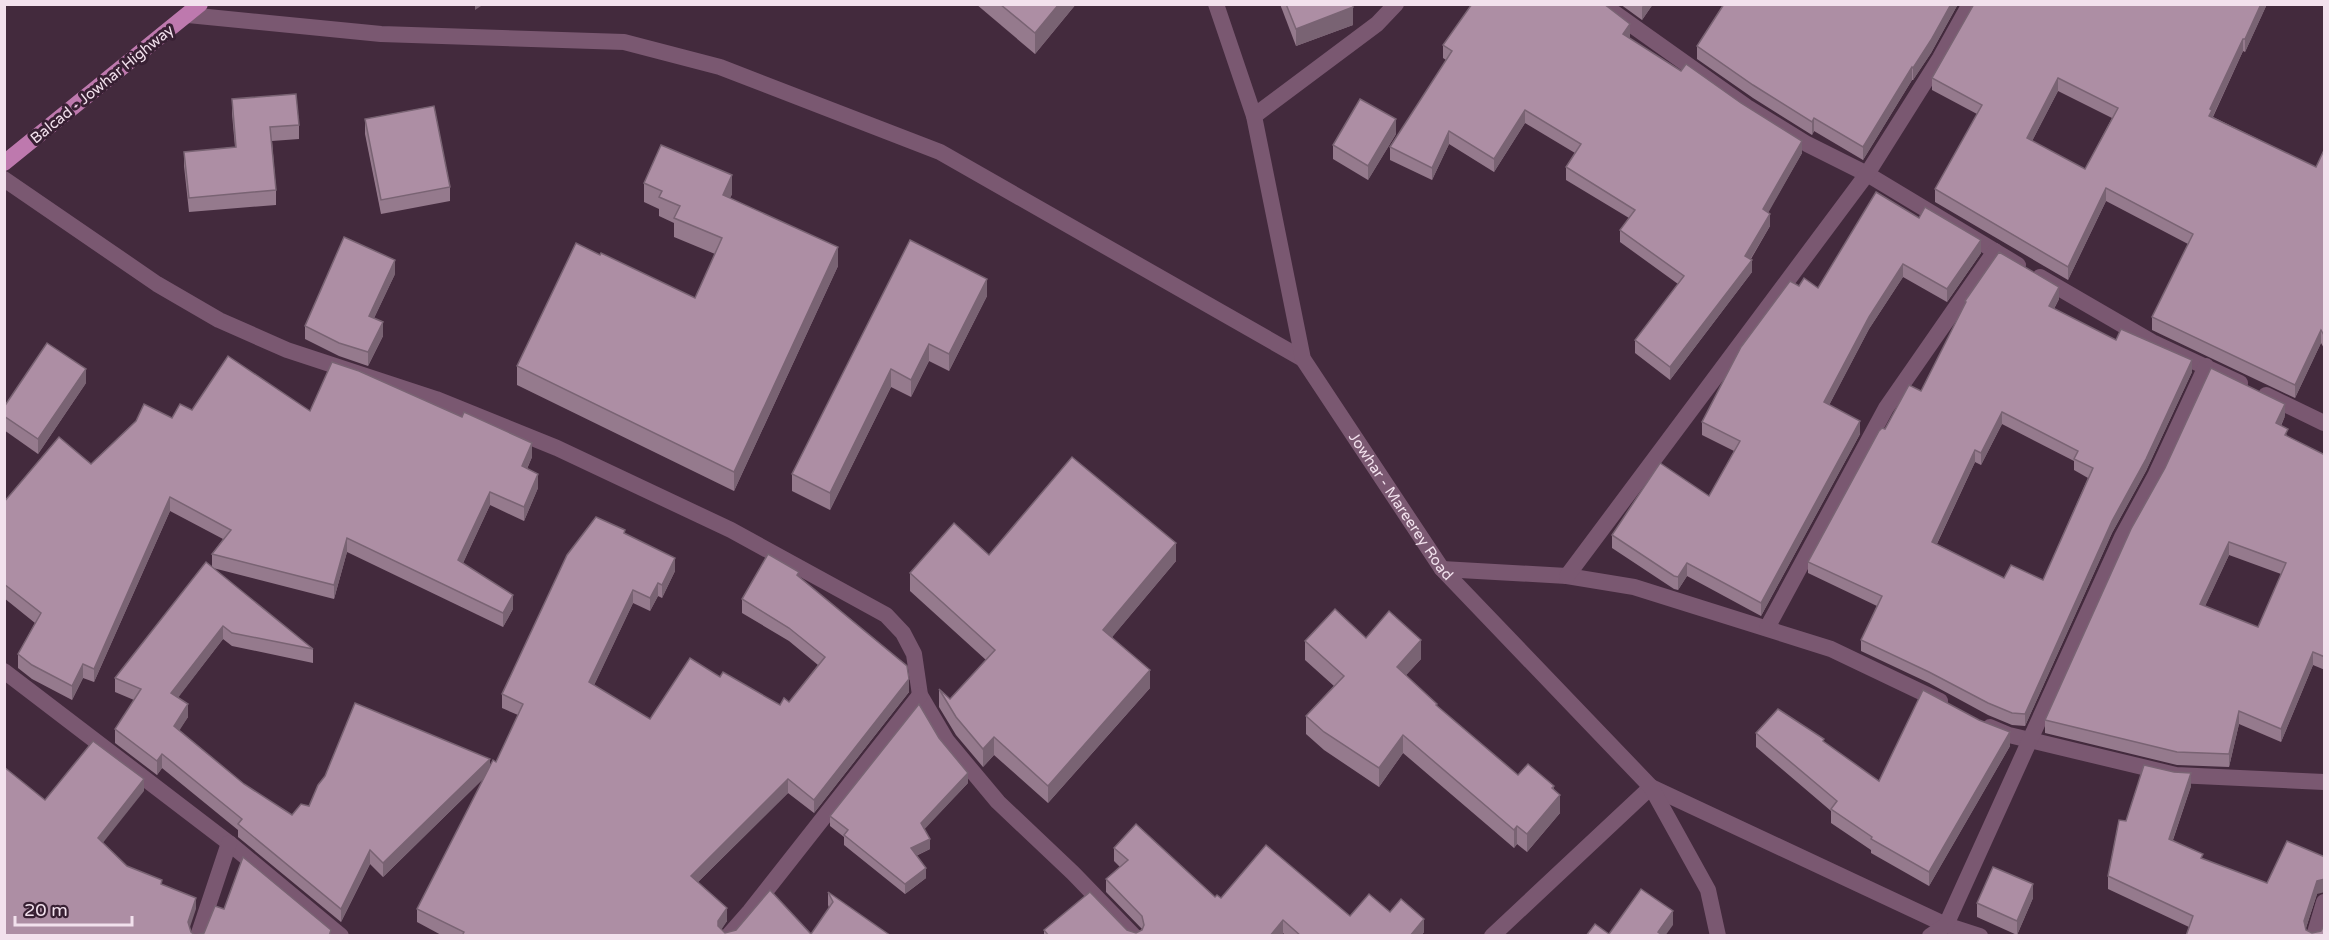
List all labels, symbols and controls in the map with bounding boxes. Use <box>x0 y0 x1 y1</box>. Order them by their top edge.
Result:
street label: Balcad - Jowhar Highway <box>27 21 177 147</box>
street label: Jowhar - Mareerey Road <box>1345 429 1457 584</box>
scale bar <box>15 889 132 927</box>
text: 20 m <box>24 899 68 921</box>

